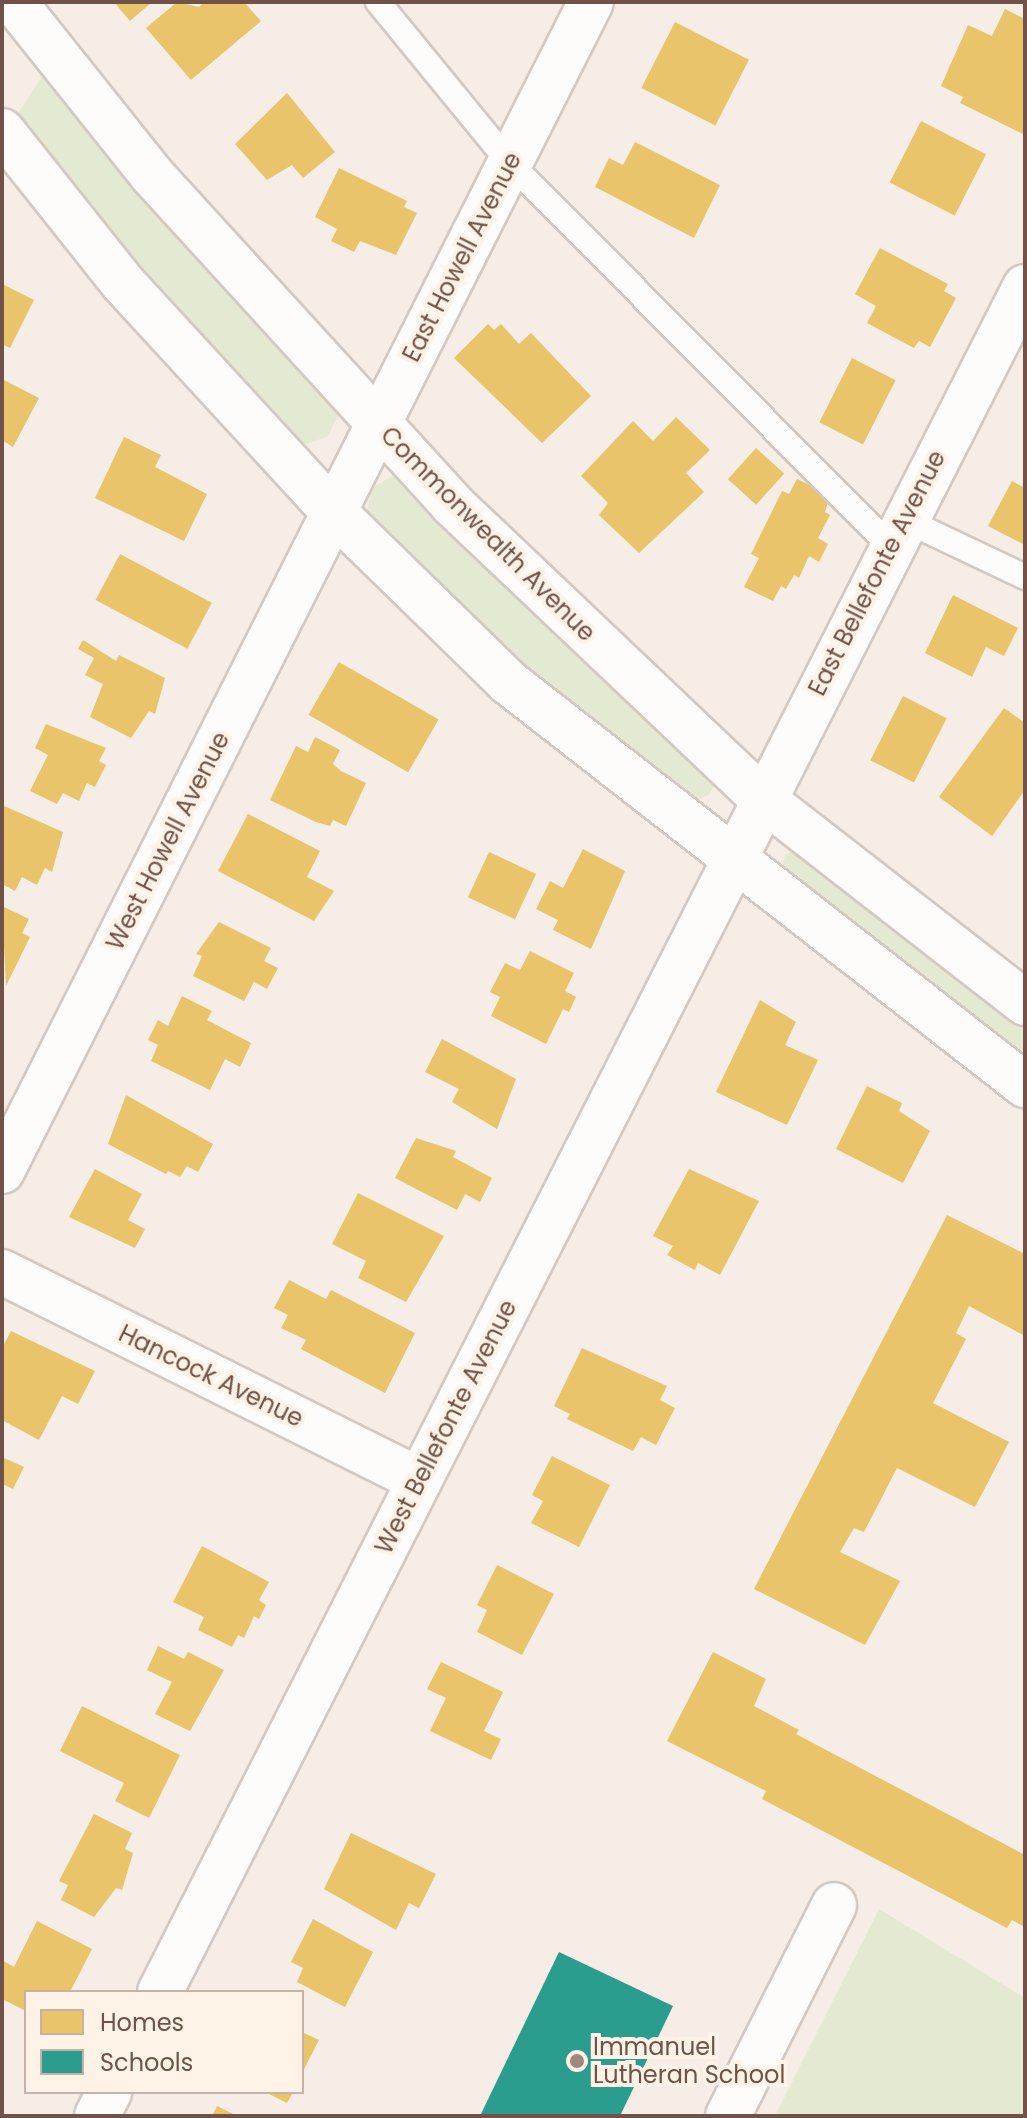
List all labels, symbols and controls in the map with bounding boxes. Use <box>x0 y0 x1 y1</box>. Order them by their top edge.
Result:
street label: East Howell Avenue <box>397 148 527 366</box>
street label: Commonwealth Avenue <box>375 421 601 647</box>
street label: East Bellefonte Avenue <box>803 446 951 700</box>
street label: West Howell Avenue <box>101 727 235 955</box>
street label: West Bellefonte Avenue <box>369 1295 523 1559</box>
street label: Hancock Avenue <box>114 1319 308 1433</box>
legend <box>24 1990 304 2094</box>
text: Homes <box>100 2006 184 2039</box>
place label: Immanuel Lutheran School <box>593 2033 785 2089</box>
text: Schools <box>100 2046 193 2079</box>
marker: Immanuel Lutheran School <box>568 2052 586 2070</box>

